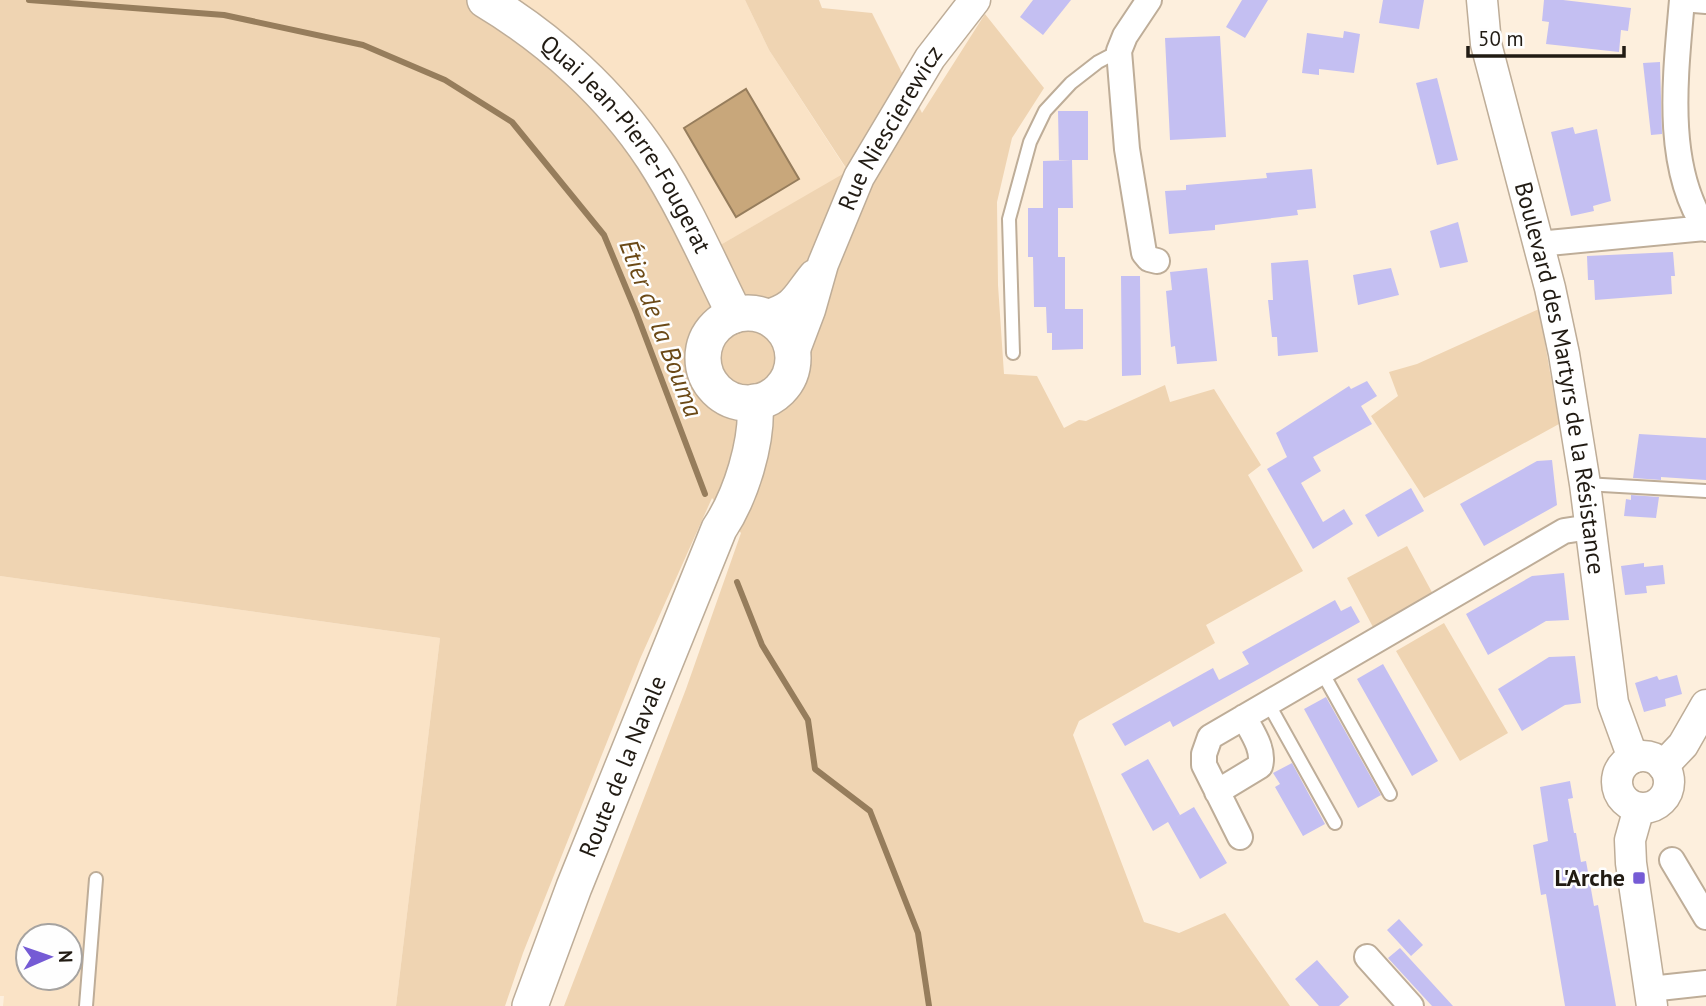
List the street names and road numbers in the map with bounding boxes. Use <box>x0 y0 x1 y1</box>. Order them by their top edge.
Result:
street label: Quai Jean-Pierre-Fougerat <box>534 28 719 258</box>
street label: Rue Niescierewicz <box>831 39 949 215</box>
street label: Boulevard des Martyrs de la Résistance <box>1508 178 1612 576</box>
street label: Route de la Navale <box>572 671 673 862</box>

